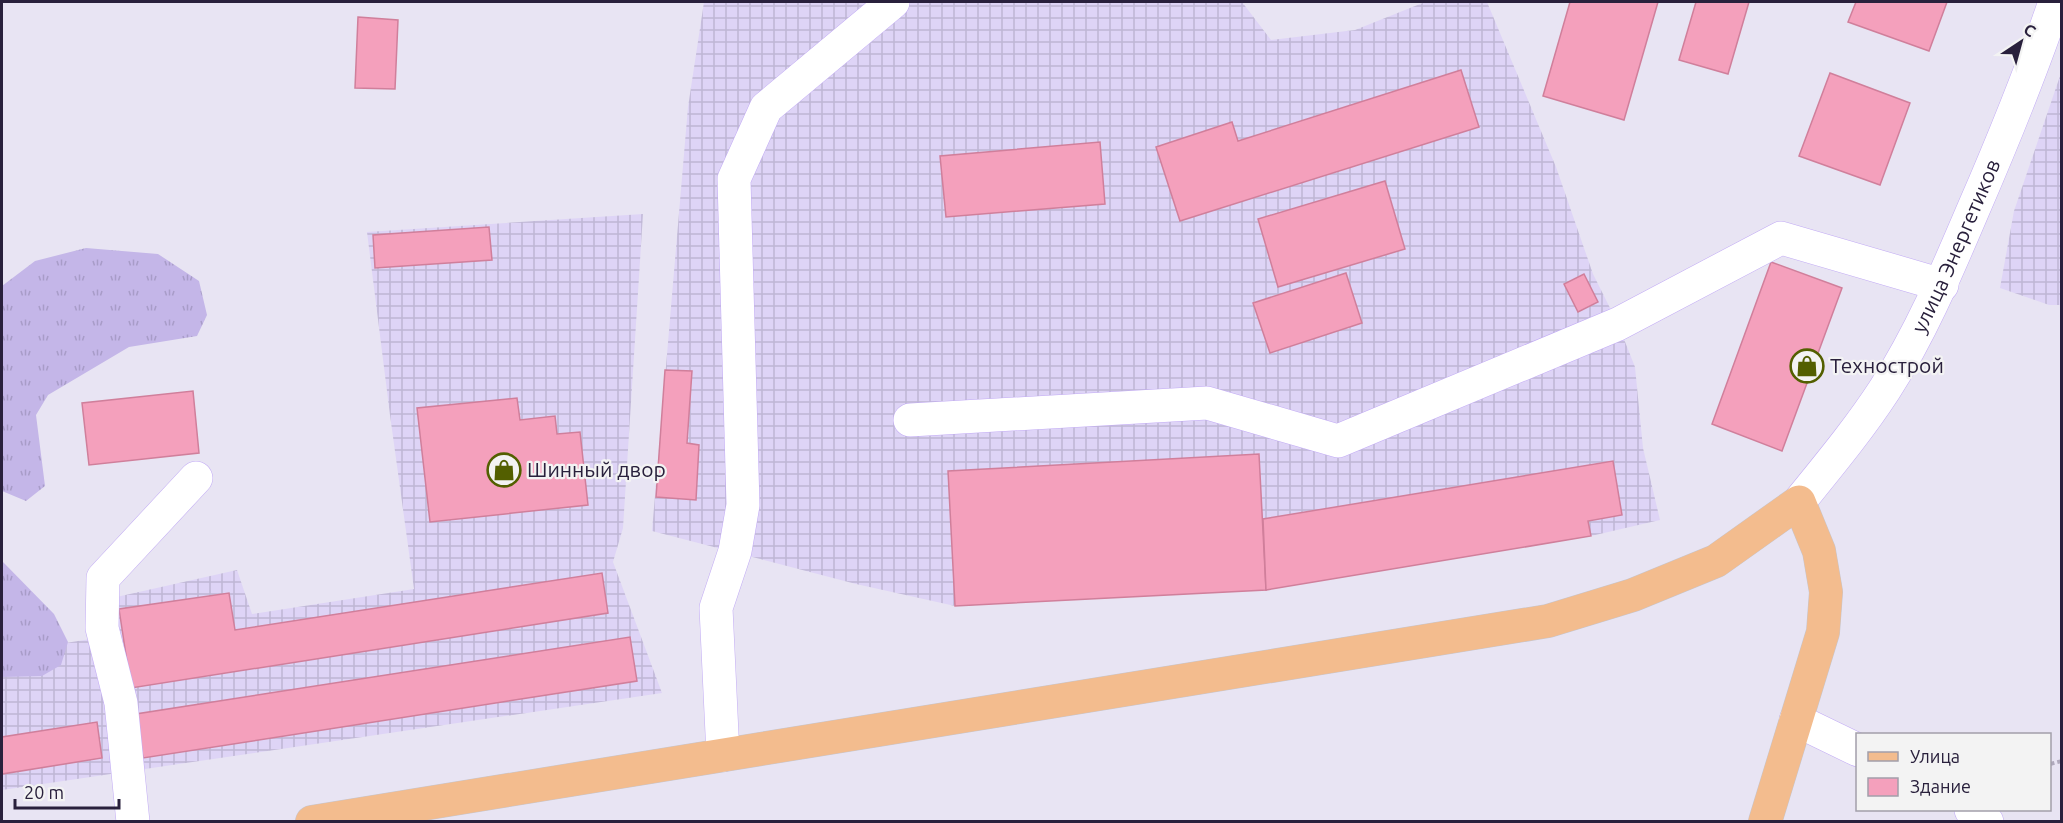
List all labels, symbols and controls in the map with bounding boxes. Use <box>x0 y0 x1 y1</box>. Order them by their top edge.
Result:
north arrow <box>1991 12 2051 72</box>
text: С <box>2020 20 2039 40</box>
street label: улица Энергетиков <box>1906 155 2004 337</box>
shop icon: Технострой <box>1789 348 1825 384</box>
place label: Технострой <box>1830 353 1944 377</box>
shop icon: Шинный двор <box>486 452 522 488</box>
place label: Шинный двор <box>527 457 666 481</box>
legend <box>1856 733 2051 811</box>
text: Улица <box>1910 746 1960 766</box>
scale bar <box>15 772 118 810</box>
text: Здание <box>1910 776 1971 796</box>
text: 20 m <box>24 782 64 802</box>

